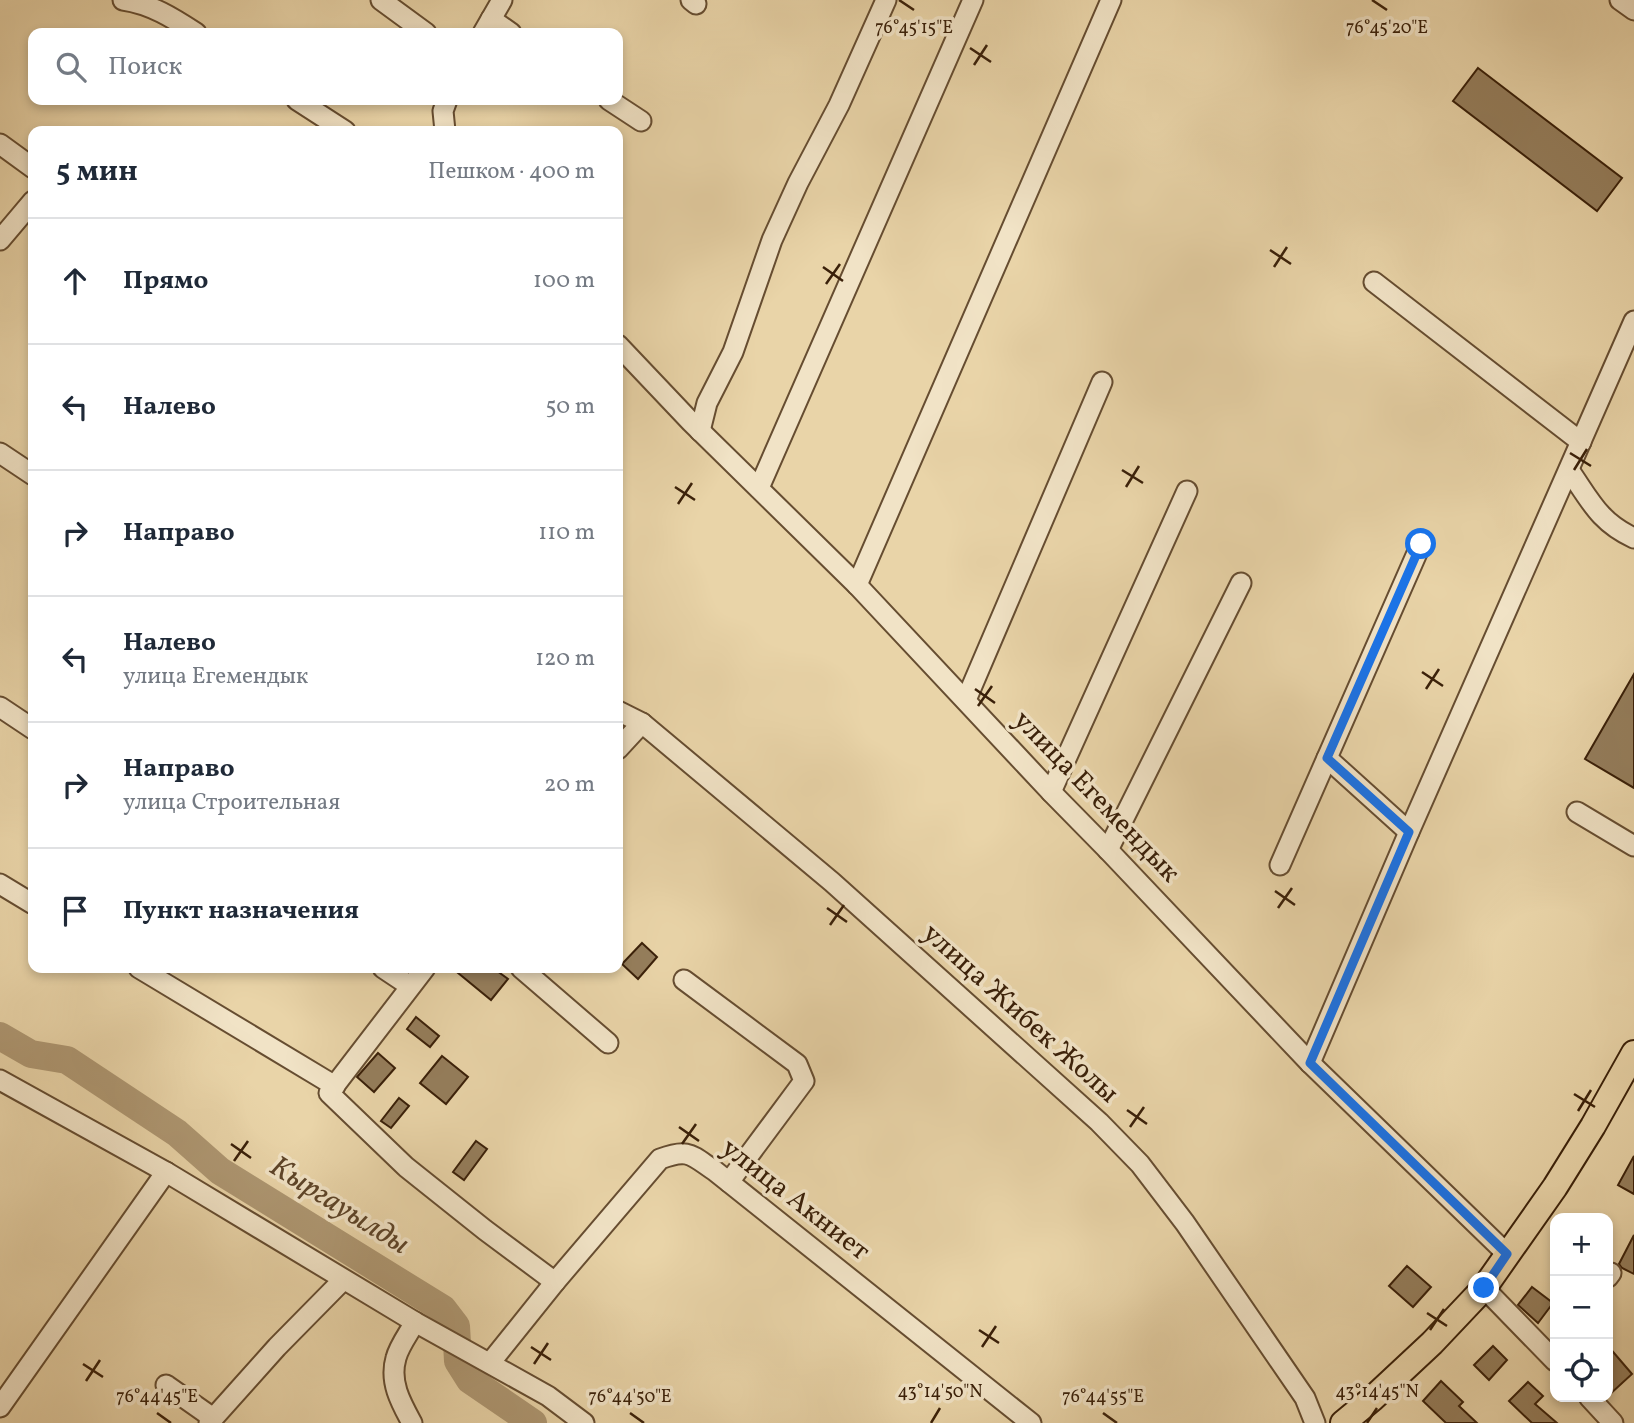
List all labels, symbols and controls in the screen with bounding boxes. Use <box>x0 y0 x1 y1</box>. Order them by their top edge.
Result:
text: 76°45'15"E <box>875 16 953 41</box>
text: 76°45'20"E <box>1346 16 1428 41</box>
search box <box>28 28 623 105</box>
icon: search <box>52 48 90 86</box>
text: Поиск <box>108 49 182 85</box>
text: 5 мин <box>56 151 138 193</box>
text: Пешком · 400 m <box>428 156 595 188</box>
icon: ahead <box>56 262 94 300</box>
text: Прямо <box>123 263 208 299</box>
text: 100 m <box>533 265 595 297</box>
icon: left <box>56 388 94 426</box>
text: Налево <box>123 389 216 425</box>
text: 50 m <box>546 391 595 423</box>
icon: right <box>56 514 94 552</box>
text: Направо <box>123 515 235 551</box>
text: 110 m <box>538 517 595 549</box>
route start <box>1405 528 1436 559</box>
text: Налево <box>123 625 216 661</box>
icon: left <box>56 640 94 678</box>
text: 120 m <box>535 643 595 675</box>
text: улица Егемендык <box>123 661 308 693</box>
street label: улица Егемендык <box>1004 702 1188 892</box>
text: Направо <box>123 751 235 787</box>
icon: right <box>56 766 94 804</box>
text: 20 m <box>544 769 595 801</box>
text: улица Строительная <box>123 787 340 819</box>
icon: arrive <box>56 892 94 930</box>
text: Пункт назначения <box>123 893 359 929</box>
street label: улица Жибек Жолы <box>913 915 1127 1113</box>
street label: улица Акниет <box>712 1129 878 1271</box>
water label: Кыргауылды <box>261 1146 417 1266</box>
map controls <box>1550 1213 1613 1402</box>
button: + <box>1550 1213 1613 1276</box>
route end <box>1468 1272 1499 1303</box>
button: − <box>1550 1276 1613 1339</box>
button: locate <box>1550 1339 1613 1402</box>
text: 43°14'50"N <box>897 1380 983 1405</box>
text: 43°14'45"N <box>1335 1380 1419 1405</box>
text: 76°44'45"E <box>116 1385 198 1410</box>
text: 76°44'50"E <box>588 1385 672 1410</box>
text: 76°44'55"E <box>1062 1385 1144 1410</box>

